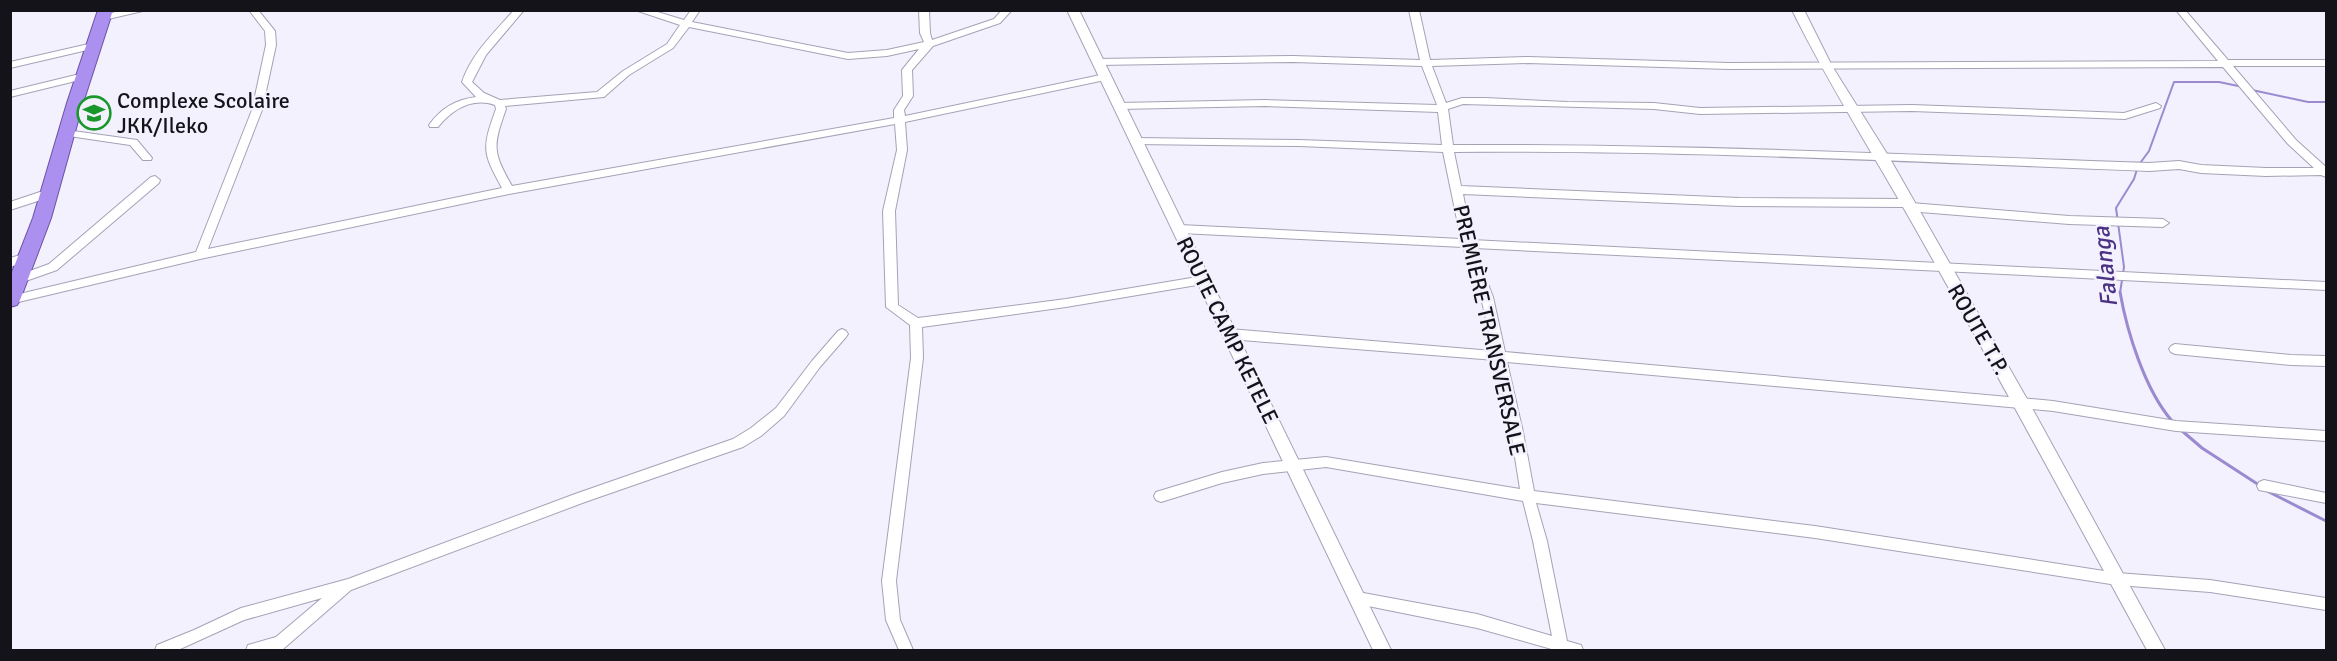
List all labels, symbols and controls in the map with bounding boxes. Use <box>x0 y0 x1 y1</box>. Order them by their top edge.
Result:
place label: Complexe Scolaire JKK/Ileko <box>117 87 290 139</box>
school or university icon: Complexe Scolaire JKK/Ileko <box>76 95 112 131</box>
street label: PREMIÈRE TRANSVERSALE <box>1447 202 1532 458</box>
water label: Falanga <box>2086 224 2124 309</box>
street label: ROUTE CAMP KETELE <box>1171 232 1285 428</box>
street label: ROUTE T.P. <box>1942 279 2015 379</box>

